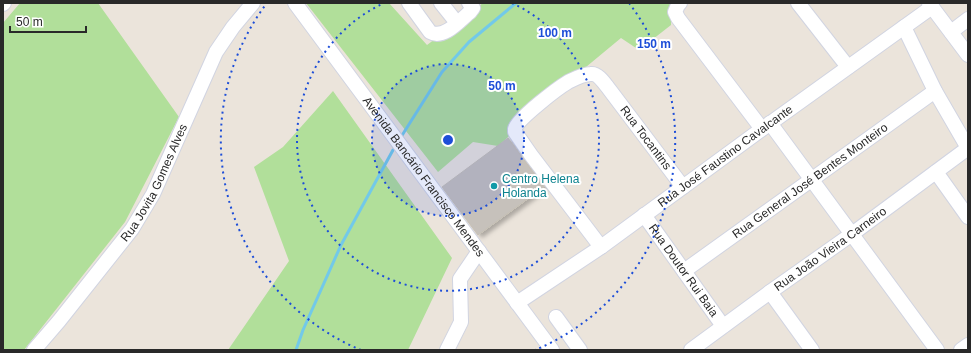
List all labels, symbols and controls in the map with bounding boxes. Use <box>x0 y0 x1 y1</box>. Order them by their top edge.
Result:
scale bar <box>10 8 86 34</box>
text: 50 m <box>16 15 43 29</box>
text: 100 m <box>538 26 572 40</box>
text: 150 m <box>637 37 671 51</box>
text: 50 m <box>488 79 516 93</box>
street label: Avenida Bancário Francisco Mendes <box>360 94 487 259</box>
street label: Rua José Faustino Cavalcante <box>655 102 796 210</box>
street label: Rua Tocantins <box>617 103 674 172</box>
street label: Rua General José Bentes Monteiro <box>730 120 891 241</box>
street label: Rua Jovita Gomes Alves <box>118 122 190 244</box>
centre of rings <box>441 133 455 147</box>
place label: Centro Helena Holanda <box>502 172 580 200</box>
marker: Centro Helena Holanda <box>489 181 499 191</box>
street label: Rua João Vieira Carneiro <box>771 204 889 294</box>
street label: Rua Doutor Rui Baia <box>646 221 721 320</box>

